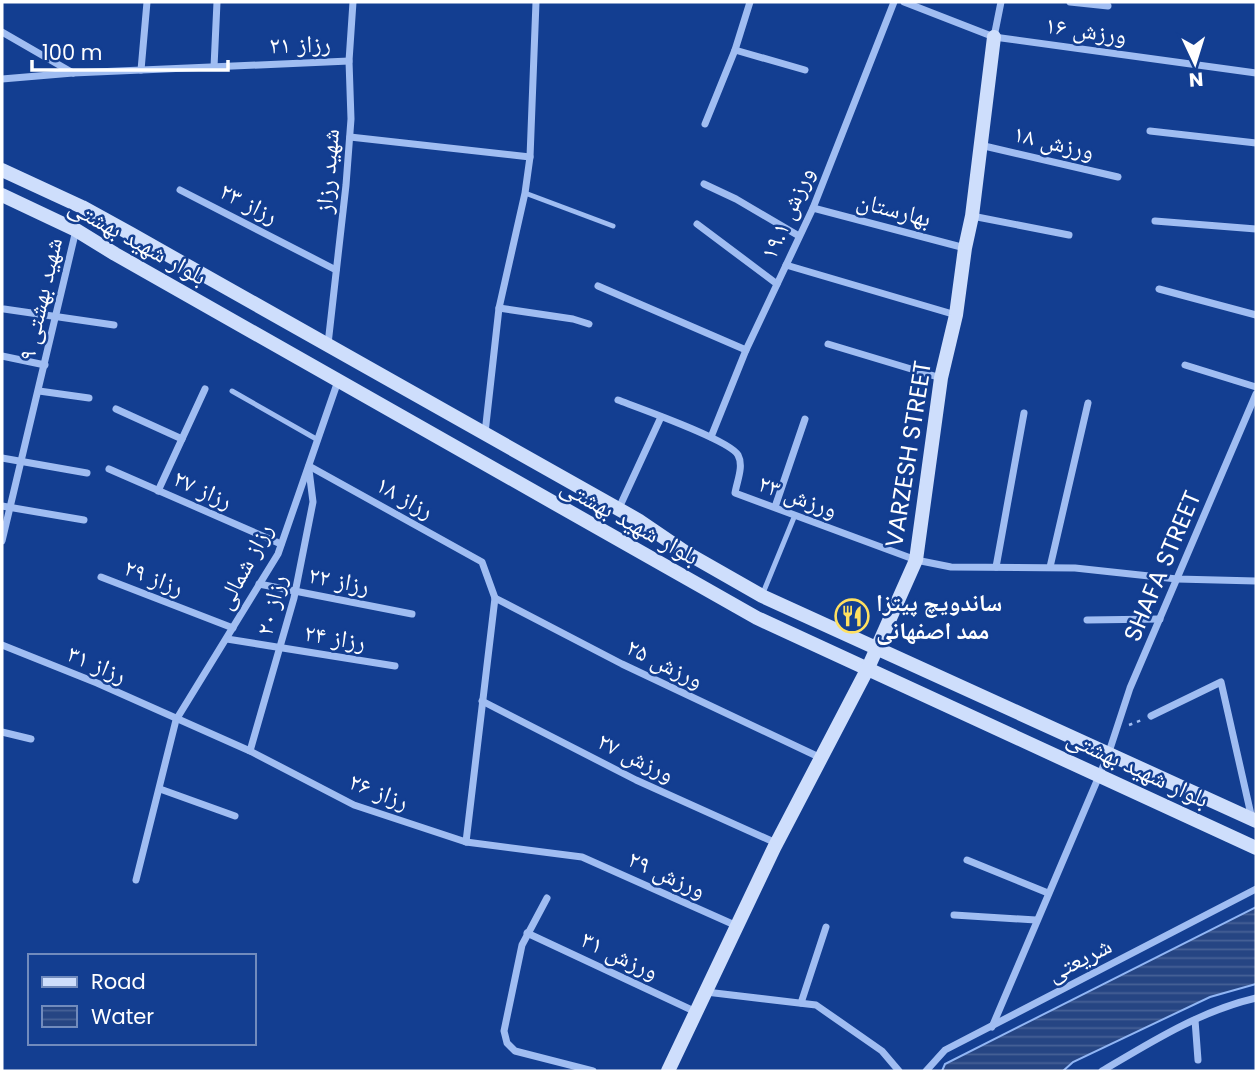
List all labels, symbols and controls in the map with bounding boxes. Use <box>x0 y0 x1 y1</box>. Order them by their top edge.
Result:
street label: ورزش ۱۶ <box>1043 8 1129 52</box>
street label: رزاز ۲۱ <box>269 26 331 62</box>
scale bar <box>32 28 228 72</box>
north arrow <box>1160 28 1230 98</box>
text: 100 m <box>42 38 102 67</box>
text: N <box>1188 65 1204 93</box>
street label: ورزش ۱۸ <box>1010 117 1098 167</box>
street label: شهید رزاز <box>307 127 347 216</box>
street label: ورزش ۱۹.۱ <box>752 162 822 264</box>
street label: رزاز ۲۳ <box>214 174 284 232</box>
street label: بهارستان <box>853 183 935 235</box>
street label: بلوار شهید بهشتی <box>63 189 213 293</box>
street label: شهید بهشتی ۹ <box>10 234 70 364</box>
street label: VARZESH STREET <box>877 358 939 550</box>
street label: رزاز ۲۷ <box>168 461 238 517</box>
street label: ورزش ۲۳ <box>754 466 842 526</box>
street label: رزاز ۱۸ <box>370 468 440 526</box>
street label: بلوار شهید بهشتی <box>555 469 705 573</box>
street label: SHAFA STREET <box>1115 486 1209 646</box>
street label: رزاز شمالی <box>208 517 280 615</box>
street label: رزاز ۲۹ <box>119 551 189 603</box>
street label: رزاز ۲۲ <box>306 558 372 602</box>
street label: رزاز ۲۰ <box>248 571 294 639</box>
place label: ساندویچ پیتزا ممد اصفهانی <box>876 586 1002 647</box>
restaurant icon: ساندویچ پیتزا ممد اصفهانی <box>833 597 871 635</box>
street label: رزاز ۲۴ <box>302 616 368 658</box>
street label: ورزش ۲۵ <box>621 630 709 696</box>
street label: رزاز ۳۱ <box>62 637 132 691</box>
street label: بلوار شهید بهشتی <box>1062 721 1214 815</box>
street label: ورزش ۲۷ <box>592 724 680 790</box>
street label: رزاز ۲۶ <box>344 765 414 817</box>
street label: ورزش ۲۹ <box>623 842 711 906</box>
street label: ورزش ۳۱ <box>576 923 664 987</box>
street label: شریعتی <box>1041 929 1117 989</box>
legend <box>28 954 256 1045</box>
text: Road <box>91 967 146 996</box>
text: Water <box>91 1002 154 1031</box>

